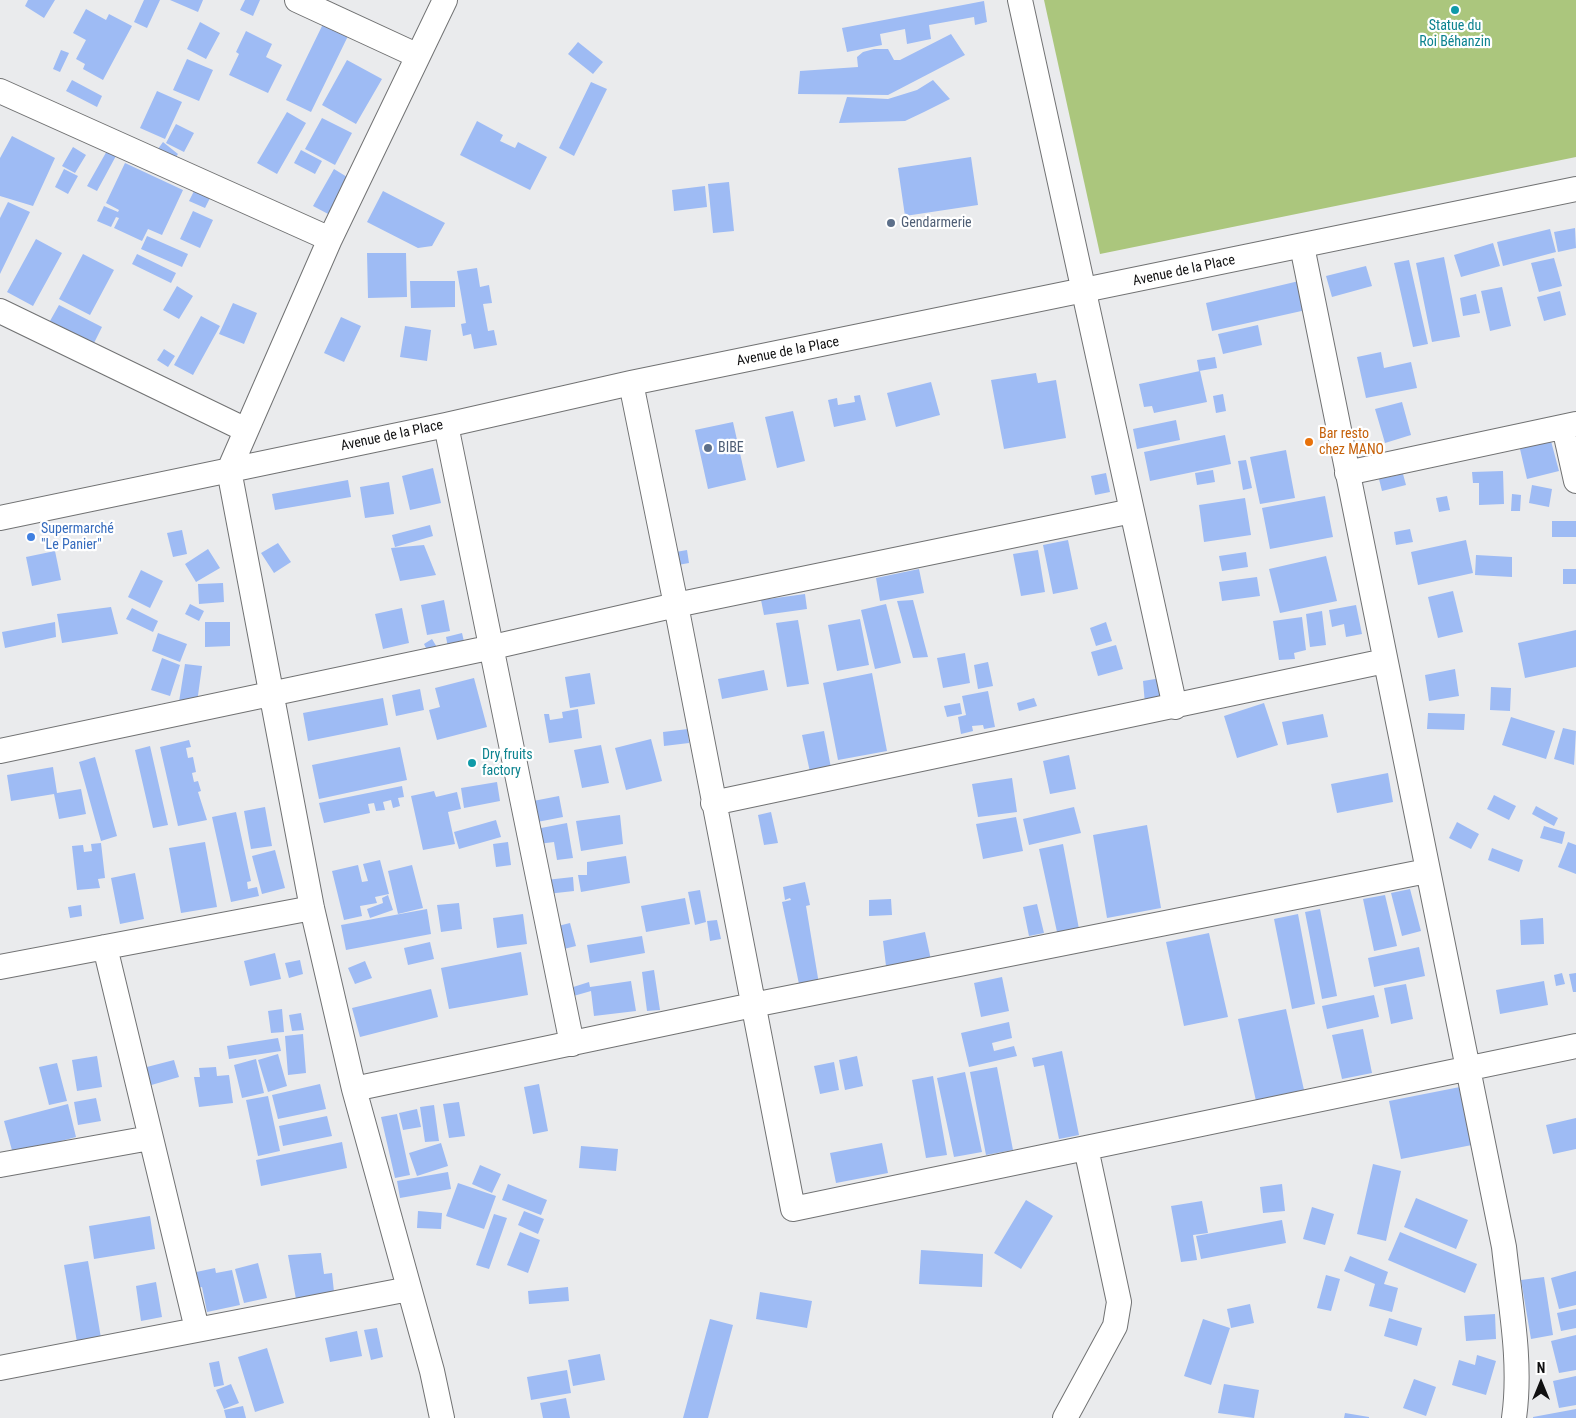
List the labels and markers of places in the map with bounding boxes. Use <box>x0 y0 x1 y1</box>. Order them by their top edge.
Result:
marker: Statue du Roi Béhanzin <box>1449 4 1461 16</box>
place label: Statue du Roi Béhanzin <box>1419 18 1491 50</box>
place label: Gendarmerie <box>901 215 972 231</box>
marker: Gendarmerie <box>885 217 897 229</box>
place label: Bar resto chez MANO <box>1319 426 1384 458</box>
marker: Bar resto chez MANO <box>1303 436 1315 448</box>
place label: BIBE <box>718 440 744 456</box>
marker: BIBE <box>702 442 714 454</box>
place label: Supermarché "Le Panier" <box>41 521 114 554</box>
marker: Supermarché "Le Panier" <box>25 531 37 543</box>
place label: Dry fruits factory <box>482 747 533 780</box>
marker: Dry fruits factory <box>466 757 478 769</box>

